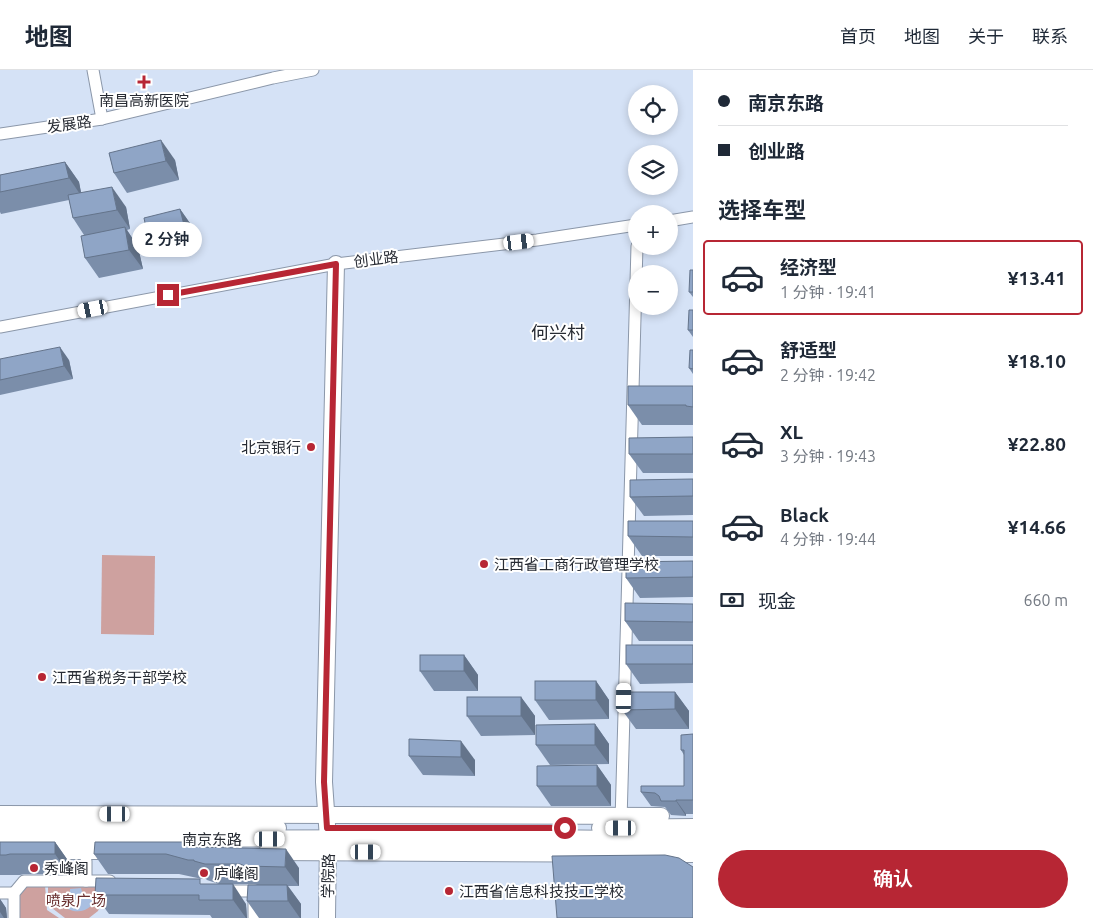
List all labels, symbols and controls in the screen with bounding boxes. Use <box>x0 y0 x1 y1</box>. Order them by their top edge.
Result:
text: 地图 <box>25 23 73 50</box>
text: 首页 <box>840 26 876 46</box>
text: 地图 <box>904 26 940 46</box>
text: 关于 <box>968 26 1004 46</box>
text: 联系 <box>1032 26 1068 46</box>
marker: 南昌高新医院 <box>137 75 151 89</box>
map controls <box>628 85 678 315</box>
button: locate <box>628 85 678 135</box>
place label: 南昌高新医院 <box>99 92 189 109</box>
text: 南京东路 <box>748 92 824 114</box>
street label: 发展路 <box>46 112 92 136</box>
text: 创业路 <box>748 140 805 162</box>
button: layers <box>628 145 678 195</box>
text: 选择车型 <box>718 197 806 222</box>
button: + <box>628 205 678 255</box>
callout: 2 分钟 <box>133 222 203 258</box>
text: 2 分钟 <box>145 230 189 248</box>
car <box>503 233 534 251</box>
street label: 创业路 <box>353 248 399 270</box>
icon: car <box>720 255 765 300</box>
text: 经济型 <box>780 256 837 278</box>
button: − <box>628 265 678 315</box>
text: ¥13.41 <box>1008 267 1066 289</box>
text: 1 分钟 · 19:41 <box>780 283 876 301</box>
route end <box>157 284 179 306</box>
car <box>76 299 109 319</box>
district label: 何兴村 <box>531 322 585 342</box>
icon: car <box>720 338 765 383</box>
text: 舒适型 <box>780 339 837 361</box>
text: ¥18.10 <box>1008 350 1066 372</box>
text: 2 分钟 · 19:42 <box>780 366 876 384</box>
icon: car <box>720 421 765 466</box>
text: XL <box>780 421 803 443</box>
text: ¥22.80 <box>1008 433 1066 455</box>
place label: 北京银行 <box>241 439 301 456</box>
marker: 北京银行 <box>305 441 317 453</box>
text: 3 分钟 · 19:43 <box>780 447 876 465</box>
icon: car <box>720 504 765 549</box>
text: Black <box>780 504 829 526</box>
text: ¥14.66 <box>1008 516 1066 538</box>
text: 4 分钟 · 19:44 <box>780 530 876 548</box>
place label: 江西省工商行政管理学校 <box>494 556 659 573</box>
marker: 江西省工商行政管理学校 <box>478 558 490 570</box>
icon: cash <box>718 586 746 614</box>
text: 现金 <box>758 590 796 612</box>
text: 660 m <box>1023 591 1068 609</box>
place label: 江西省税务干部学校 <box>52 669 187 686</box>
marker: 江西省税务干部学校 <box>36 671 48 683</box>
car <box>616 683 631 713</box>
car <box>100 807 130 822</box>
route start <box>554 817 576 839</box>
car <box>606 821 636 836</box>
street label: 南京东路 <box>182 831 242 848</box>
car <box>255 832 285 847</box>
car <box>351 845 381 860</box>
button: 确认 <box>718 850 1068 908</box>
street label: 学院路 <box>319 853 337 899</box>
place label: 秀峰阁 <box>44 860 89 877</box>
marker: 秀峰阁 <box>28 862 40 874</box>
place label: 庐峰阁 <box>214 865 259 882</box>
marker: 庐峰阁 <box>198 867 210 879</box>
place label: 江西省信息科技技工学校 <box>459 883 624 900</box>
marker: 江西省信息科技技工学校 <box>443 885 455 897</box>
park label: 喷泉广场 <box>46 892 106 909</box>

